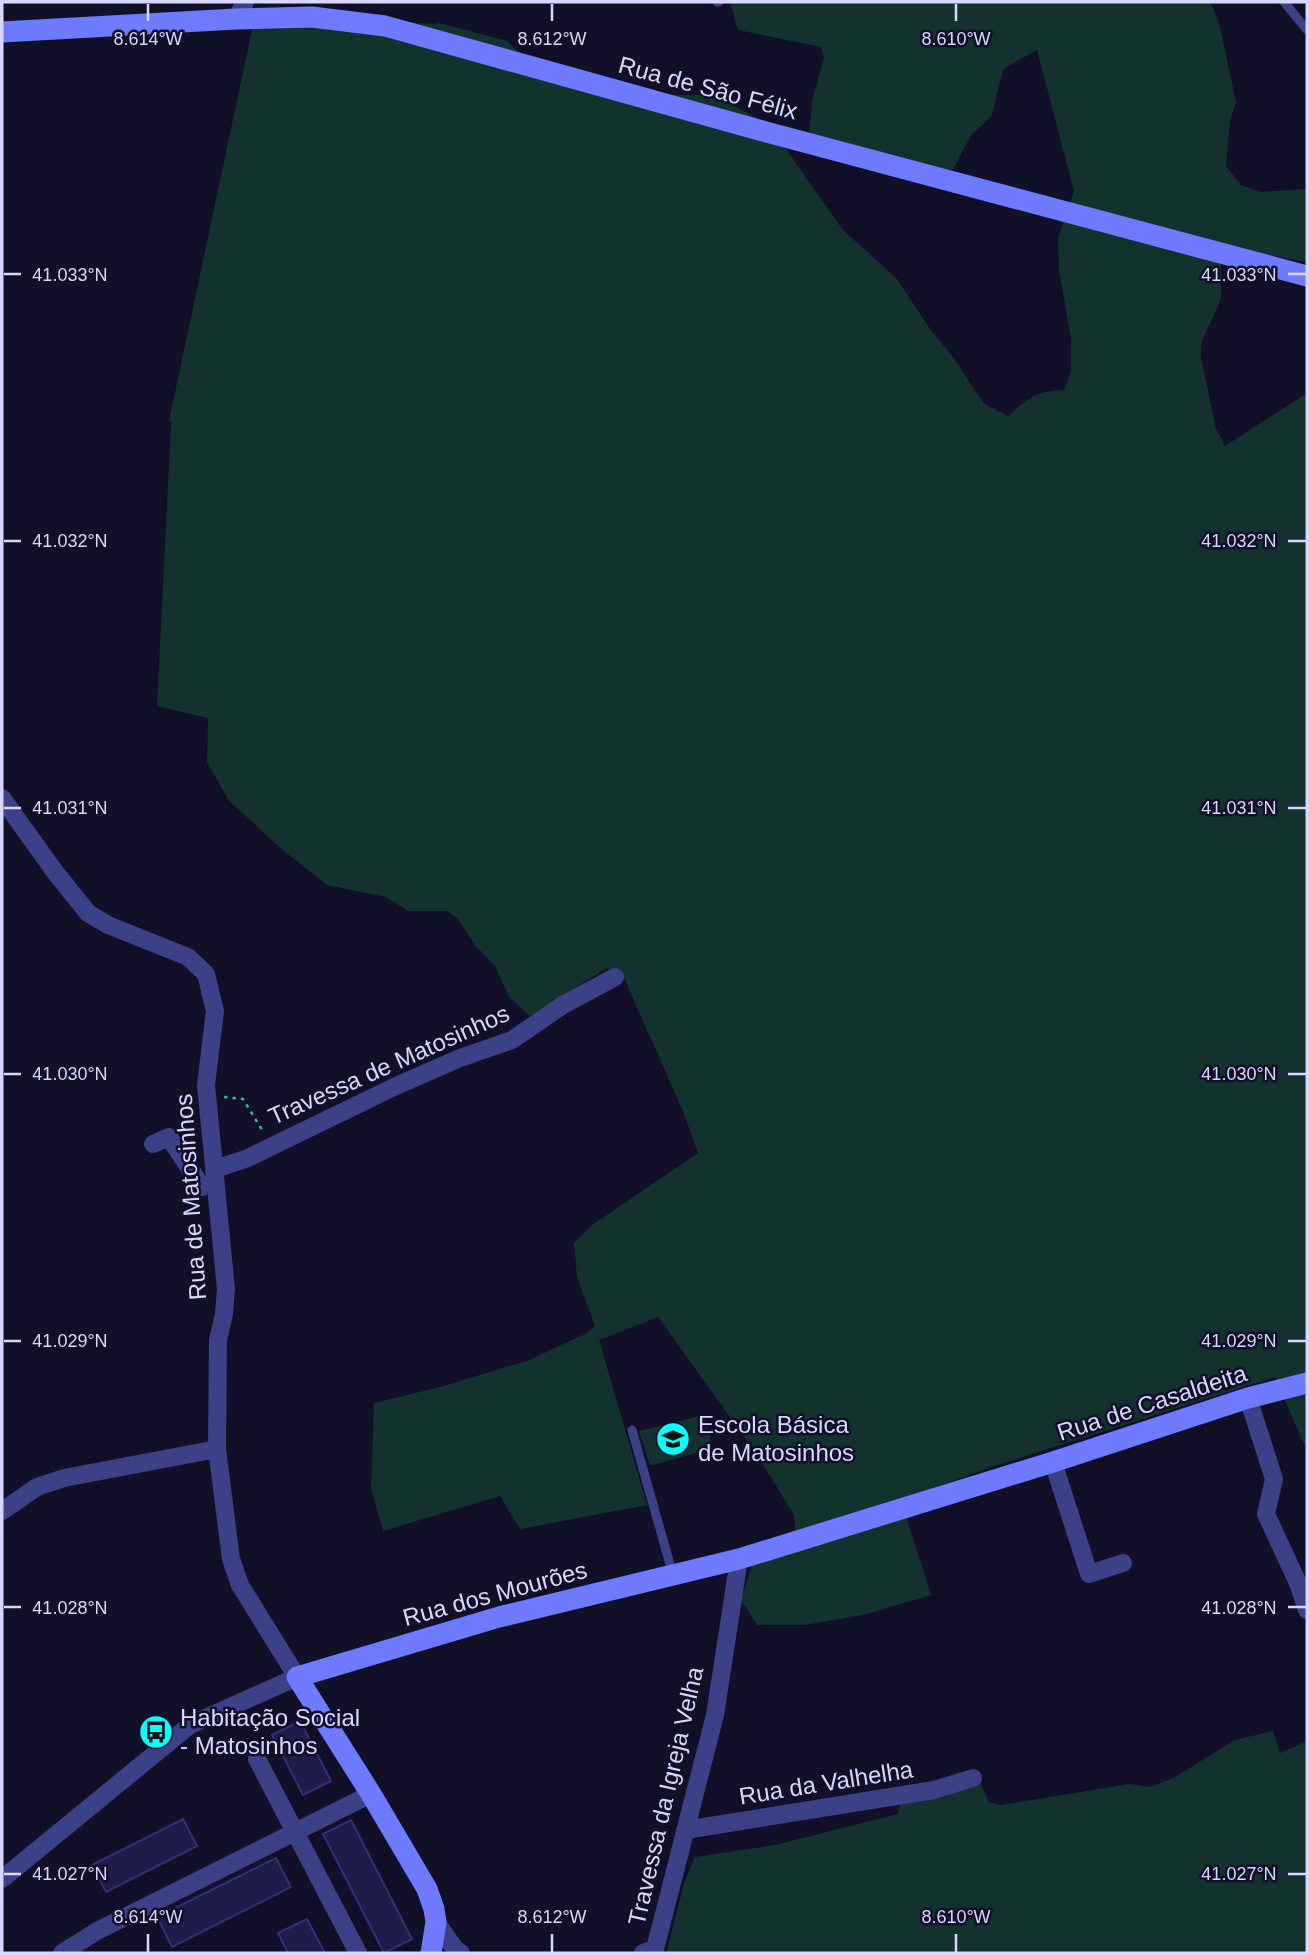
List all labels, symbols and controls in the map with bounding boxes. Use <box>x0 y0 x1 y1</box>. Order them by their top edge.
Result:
text: 8.614°W <box>113 29 183 49</box>
text: 8.612°W <box>517 29 587 49</box>
text: 8.610°W <box>921 29 991 49</box>
street label: Rua de São Félix <box>616 51 801 124</box>
text: 41.033°N <box>32 265 108 285</box>
text: 41.033°N <box>1201 265 1277 285</box>
text: 41.032°N <box>32 531 108 551</box>
text: 41.032°N <box>1201 531 1277 551</box>
text: 41.031°N <box>32 798 108 818</box>
text: 41.031°N <box>1201 798 1277 818</box>
street label: Travessa de Matosinhos <box>264 999 513 1130</box>
text: 41.030°N <box>32 1064 108 1084</box>
text: 41.030°N <box>1201 1064 1277 1084</box>
street label: Rua de Matosinhos <box>170 1093 211 1301</box>
text: 41.029°N <box>32 1331 108 1351</box>
text: 41.029°N <box>1201 1331 1277 1351</box>
street label: Rua de Casaldeita <box>1054 1359 1251 1446</box>
place label: Escola Básica de Matosinhos <box>698 1411 854 1466</box>
school or university icon: Escola Básica de Matosinhos <box>654 1420 692 1458</box>
street label: Rua dos Mourões <box>400 1556 590 1631</box>
text: 41.028°N <box>32 1598 108 1618</box>
text: 41.028°N <box>1201 1598 1277 1618</box>
street label: Travessa da Igreja Velha <box>623 1663 709 1928</box>
place label: Habitação Social - Matosinhos <box>180 1704 360 1759</box>
bus stop icon: Habitação Social - Matosinhos <box>137 1713 175 1751</box>
street label: Rua da Valhelha <box>737 1755 915 1810</box>
text: 41.027°N <box>32 1864 108 1884</box>
text: 41.027°N <box>1201 1864 1277 1884</box>
text: 8.614°W <box>113 1907 183 1927</box>
text: 8.612°W <box>517 1907 587 1927</box>
text: 8.610°W <box>921 1907 991 1927</box>

